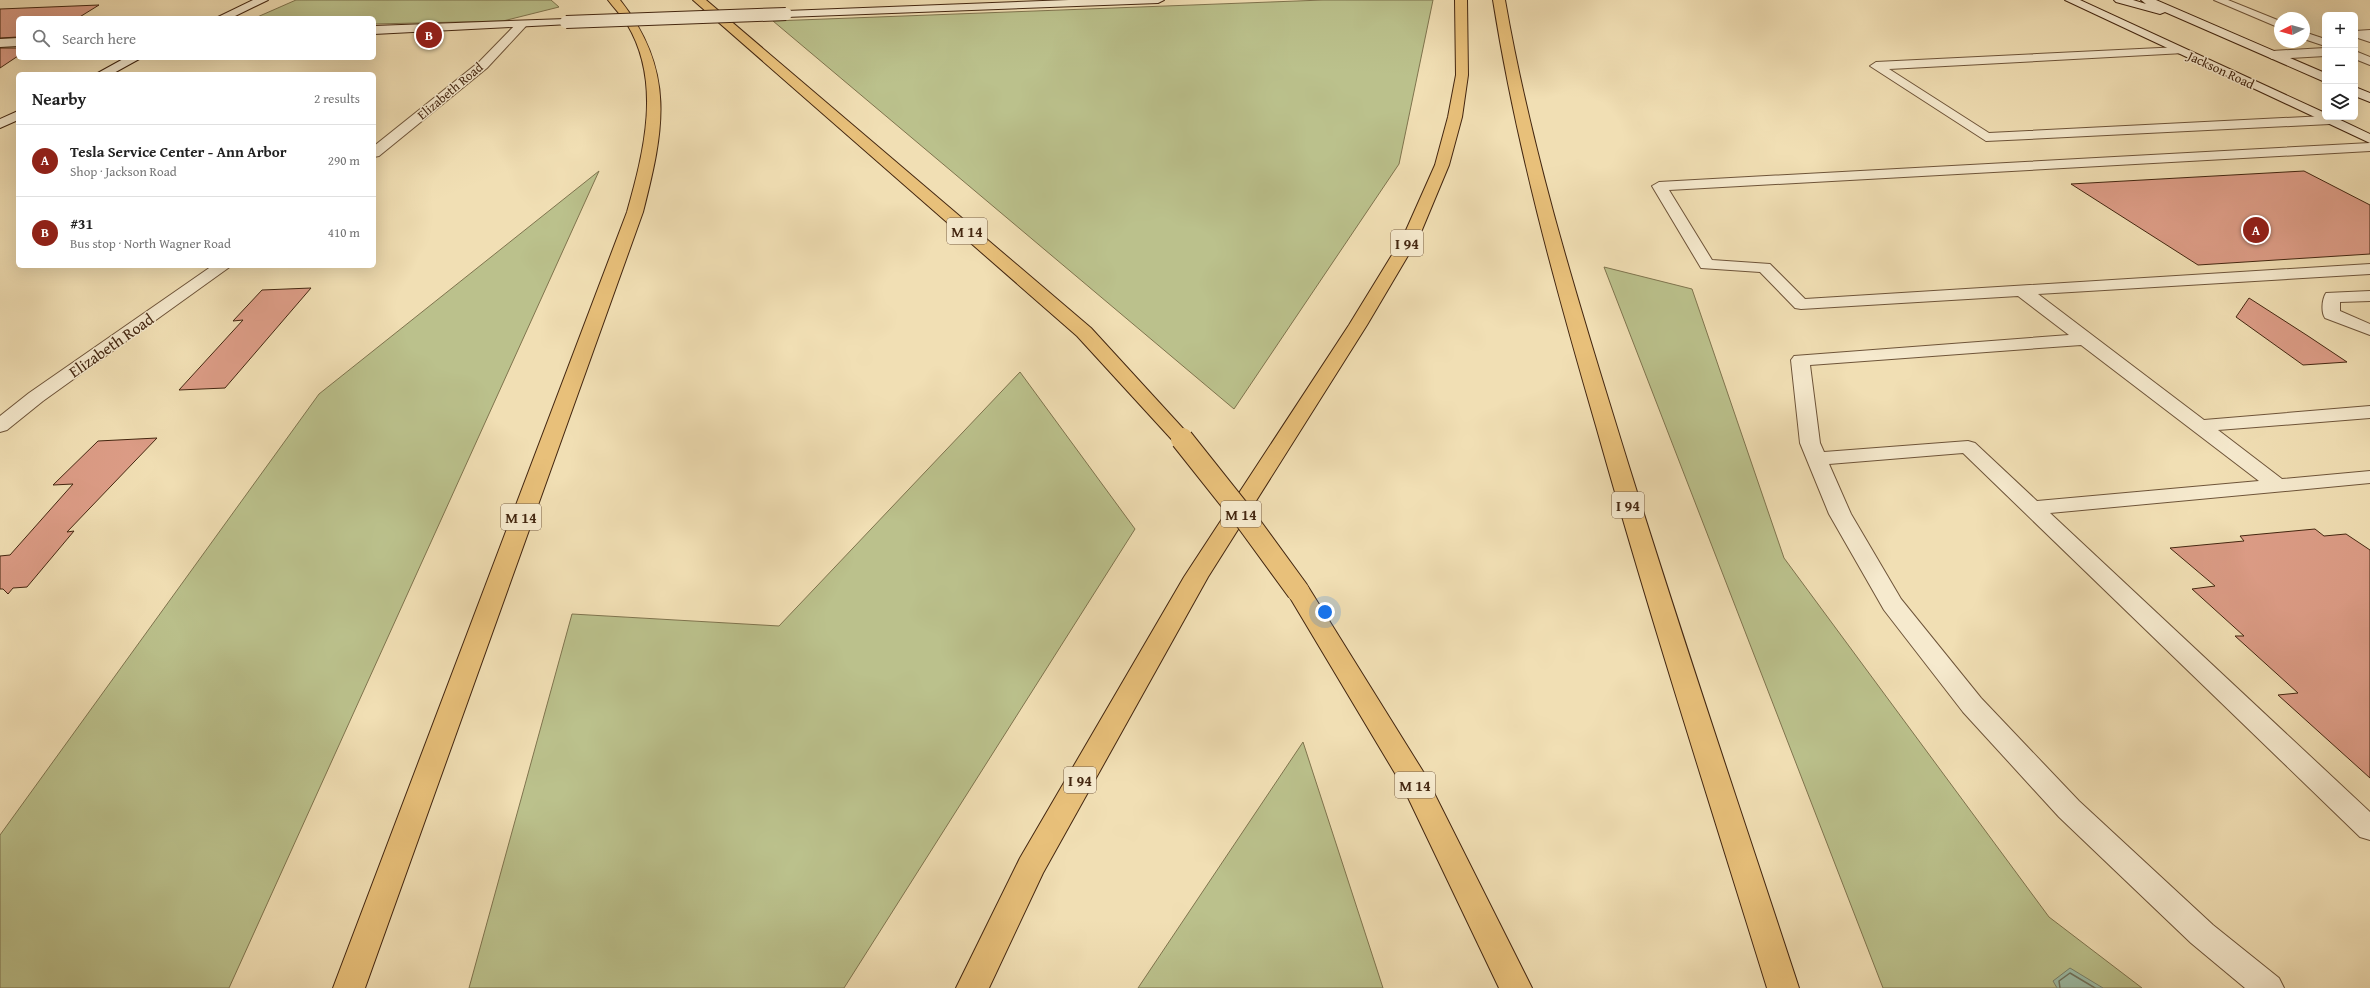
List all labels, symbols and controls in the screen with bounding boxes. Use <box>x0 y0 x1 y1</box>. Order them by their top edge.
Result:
north arrow <box>2274 12 2310 48</box>
map controls <box>2322 12 2358 120</box>
button: + <box>2322 12 2358 48</box>
search box <box>16 16 376 60</box>
pin: B <box>416 20 442 50</box>
icon: search <box>30 27 52 49</box>
text: Search here <box>62 28 136 49</box>
street label: Jackson Road <box>2183 45 2257 94</box>
button: − <box>2322 48 2358 84</box>
street label: Elizabeth Road <box>413 58 487 124</box>
button: layers <box>2322 84 2358 120</box>
text: Nearby <box>32 86 86 111</box>
text: 2 results <box>314 89 360 108</box>
text: Tesla Service Center - Ann Arbor <box>70 141 287 162</box>
text: A <box>41 151 49 170</box>
text: 290 m <box>328 151 360 170</box>
text: Shop · Jackson Road <box>70 162 177 181</box>
text: #31 <box>70 213 93 234</box>
pin: A <box>2243 215 2269 245</box>
road number: M 14 <box>947 218 987 244</box>
text: B <box>41 223 49 242</box>
text: 410 m <box>328 223 360 242</box>
road number: I 94 <box>1391 230 1423 256</box>
text: Bus stop · North Wagner Road <box>70 234 231 253</box>
street label: Elizabeth Road <box>64 306 159 383</box>
road number: I 94 <box>1612 492 1644 518</box>
road number: M 14 <box>1221 501 1261 527</box>
road number: M 14 <box>501 504 541 530</box>
your location <box>1315 602 1335 622</box>
road number: I 94 <box>1064 767 1096 793</box>
road number: M 14 <box>1395 772 1435 798</box>

